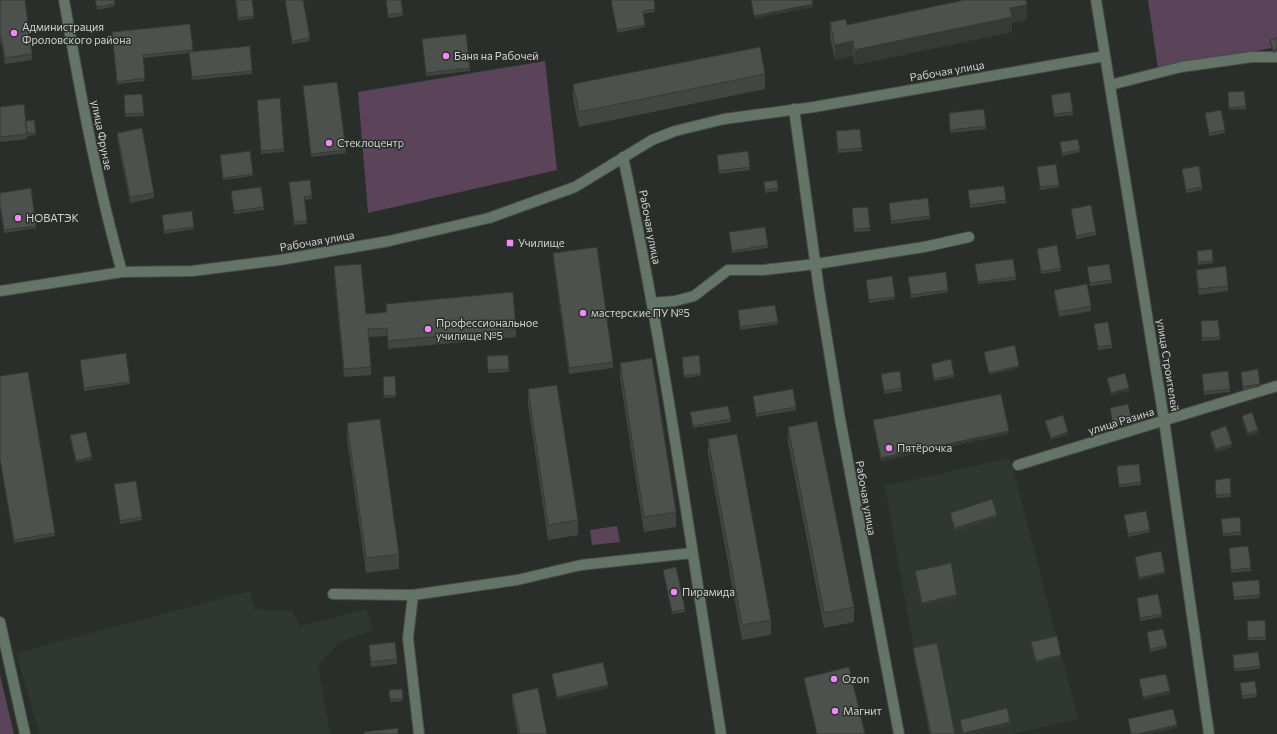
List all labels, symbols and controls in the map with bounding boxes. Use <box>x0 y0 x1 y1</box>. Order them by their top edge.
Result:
place label: Администрация Фроловского района <box>22 20 131 46</box>
marker: Администрация Фроловского района <box>9 28 19 38</box>
place label: Баня на Рабочей <box>454 49 539 62</box>
marker: Баня на Рабочей <box>441 51 451 61</box>
street label: Рабочая улица <box>909 58 985 83</box>
street label: улица Фрунзе <box>89 99 116 171</box>
place label: Стеклоцентр <box>337 136 404 149</box>
marker: Стеклоцентр <box>324 138 334 148</box>
street label: Рабочая улица <box>637 189 664 265</box>
place label: НОВАТЭК <box>26 211 80 224</box>
marker: НОВАТЭК <box>13 213 23 223</box>
street label: Рабочая улица <box>279 228 355 253</box>
place label: Училище <box>518 236 565 249</box>
marker: Училище <box>505 238 515 248</box>
place label: мастерские ПУ №5 <box>591 306 690 319</box>
marker: мастерские ПУ №5 <box>578 308 588 318</box>
place label: Профессиональное училище №5 <box>436 316 538 342</box>
street label: улица Строителей <box>1155 318 1182 412</box>
marker: Профессиональное училище №5 <box>423 324 433 334</box>
street label: улица Разина <box>1086 404 1155 437</box>
place label: Пятёрочка <box>897 441 952 454</box>
marker: Пятёрочка <box>884 443 894 453</box>
street label: Рабочая улица <box>854 460 879 536</box>
place label: Пирамида <box>682 585 735 598</box>
marker: Пирамида <box>669 587 679 597</box>
place label: Ozon <box>842 672 869 685</box>
marker: Ozon <box>829 674 839 684</box>
place label: Магнит <box>843 704 882 717</box>
marker: Магнит <box>830 706 840 716</box>

